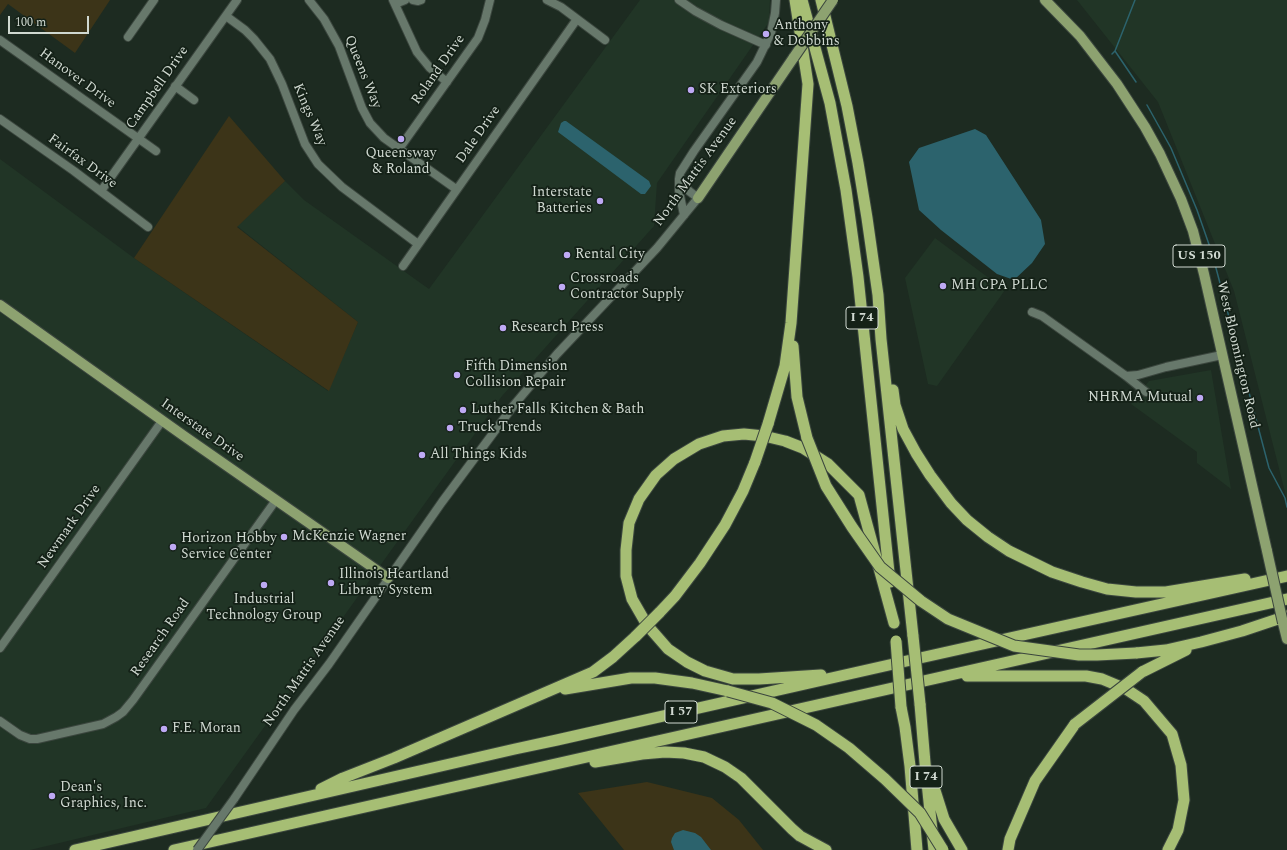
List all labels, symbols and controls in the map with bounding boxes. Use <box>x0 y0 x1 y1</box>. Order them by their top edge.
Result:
scale bar <box>10 8 91 34</box>
text: 100 m <box>15 13 46 32</box>
place label: Anthony & Dobbins <box>774 18 840 50</box>
marker: Anthony & Dobbins <box>761 29 771 39</box>
street label: Roland Drive <box>409 32 469 108</box>
street label: Queens Way <box>340 33 384 111</box>
street label: Campbell Drive <box>123 43 193 133</box>
street label: Hanover Drive <box>35 46 119 112</box>
street label: Kings Way <box>288 81 330 149</box>
place label: SK Exteriors <box>699 82 777 98</box>
marker: SK Exteriors <box>686 85 696 95</box>
street label: Dale Drive <box>453 103 505 167</box>
street label: North Mattis Avenue <box>651 114 741 230</box>
street label: Fairfax Drive <box>44 131 120 193</box>
marker: Queensway & Roland <box>396 134 406 144</box>
place label: Queensway & Roland <box>366 146 436 178</box>
place label: Interstate Batteries <box>532 185 592 218</box>
marker: Interstate Batteries <box>595 196 605 206</box>
road number: US 150 <box>1173 245 1225 267</box>
place label: Rental City <box>575 247 645 263</box>
marker: Rental City <box>562 250 572 260</box>
place label: Crossroads Contractor Supply <box>570 271 684 304</box>
place label: MH CPA PLLC <box>951 278 1048 294</box>
street label: West Bloomington Road <box>1212 280 1262 430</box>
marker: MH CPA PLLC <box>938 281 948 291</box>
marker: Crossroads Contractor Supply <box>557 282 567 292</box>
road number: I 74 <box>846 307 878 329</box>
place label: Research Press <box>511 320 604 336</box>
marker: Research Press <box>498 323 508 333</box>
place label: Fifth Dimension Collision Repair <box>465 359 568 392</box>
marker: Fifth Dimension Collision Repair <box>452 370 462 380</box>
place label: NHRMA Mutual <box>1088 390 1192 406</box>
marker: NHRMA Mutual <box>1195 393 1205 403</box>
street label: Interstate Drive <box>157 396 247 466</box>
place label: Luther Falls Kitchen & Bath <box>471 402 644 418</box>
marker: Luther Falls Kitchen & Bath <box>458 405 468 415</box>
place label: Truck Trends <box>458 420 542 436</box>
marker: Truck Trends <box>445 423 455 433</box>
place label: All Things Kids <box>430 447 527 463</box>
marker: All Things Kids <box>417 450 427 460</box>
street label: Newmark Drive <box>35 482 105 572</box>
place label: McKenzie Wagner <box>292 529 406 545</box>
place label: Horizon Hobby Service Center <box>181 531 277 564</box>
marker: McKenzie Wagner <box>279 532 289 542</box>
marker: Horizon Hobby Service Center <box>168 542 178 552</box>
place label: Illinois Heartland Library System <box>339 567 449 600</box>
marker: Illinois Heartland Library System <box>326 578 336 588</box>
marker: Industrial Technology Group <box>259 580 269 590</box>
place label: Industrial Technology Group <box>206 592 322 624</box>
street label: Research Road <box>128 596 194 680</box>
street label: North Mattis Avenue <box>260 613 350 731</box>
road number: I 57 <box>665 701 697 723</box>
place label: F.E. Moran <box>172 721 241 737</box>
marker: F.E. Moran <box>159 724 169 734</box>
road number: I 74 <box>910 766 942 788</box>
place label: Dean's Graphics, Inc. <box>60 780 147 812</box>
marker: Dean's Graphics, Inc. <box>47 791 57 801</box>

